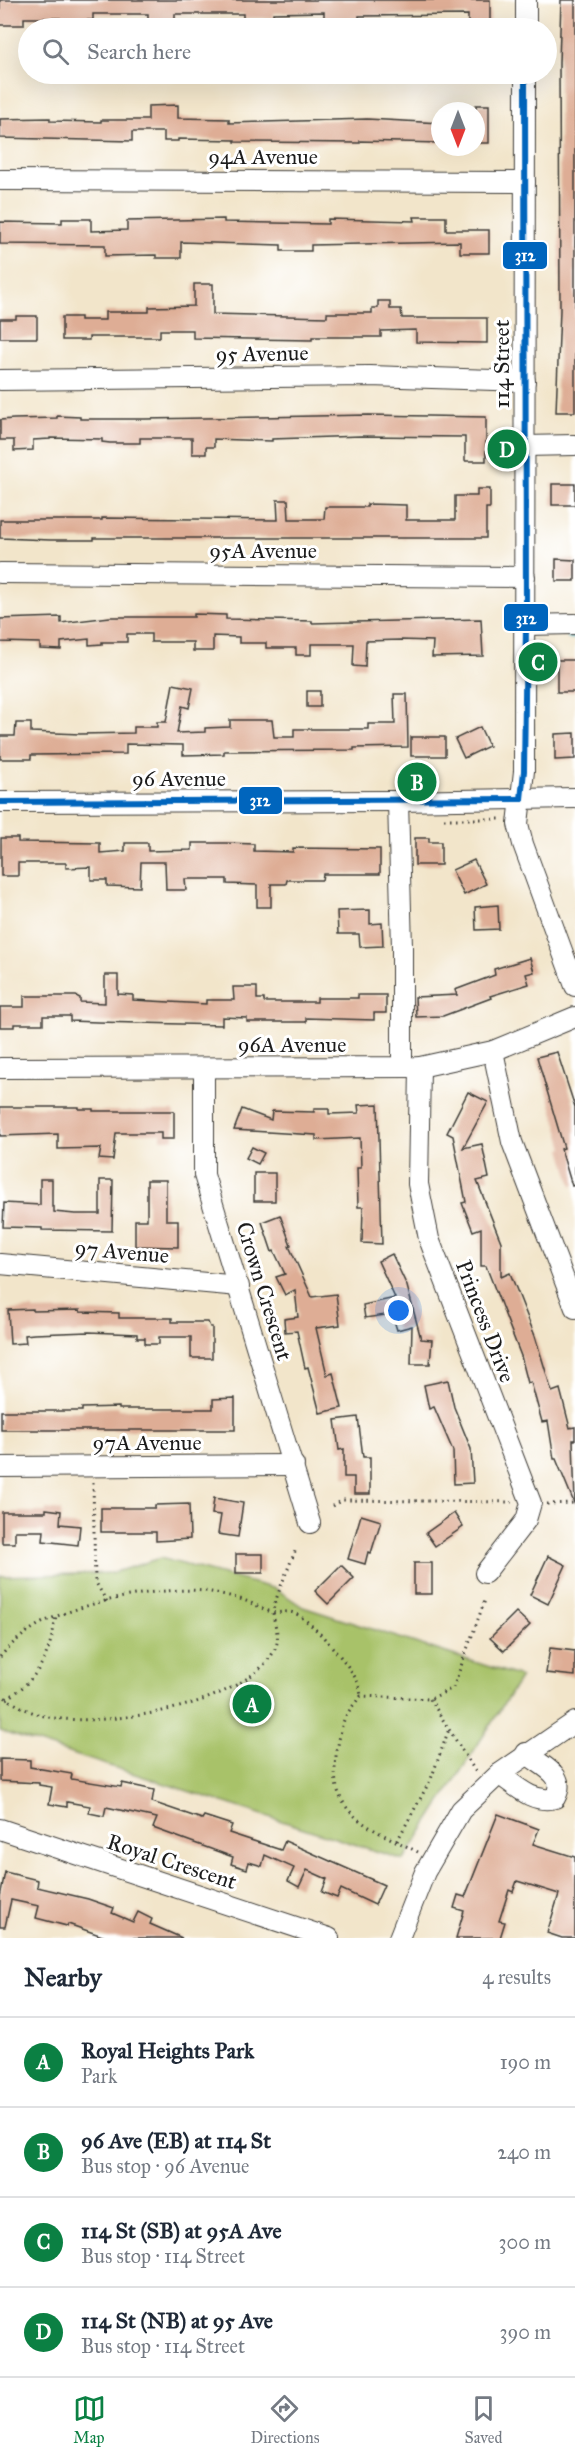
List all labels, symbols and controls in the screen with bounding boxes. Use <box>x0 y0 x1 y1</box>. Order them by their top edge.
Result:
search box <box>18 18 557 84</box>
icon: search <box>39 35 72 68</box>
text: Search here <box>87 38 191 65</box>
north arrow <box>431 102 485 156</box>
street label: 94A Avenue <box>208 143 318 170</box>
line badge: 312 <box>502 241 548 270</box>
text: 312 <box>515 246 536 266</box>
street label: 114 Street <box>488 319 515 409</box>
street label: 95 Avenue <box>215 339 309 368</box>
pin: D <box>488 426 526 472</box>
street label: 95A Avenue <box>209 537 317 564</box>
line badge: 312 <box>503 603 549 632</box>
text: 312 <box>516 609 537 629</box>
pin: C <box>518 640 558 684</box>
pin: B <box>398 760 436 804</box>
street label: 96 Avenue <box>132 765 226 792</box>
line badge: 312 <box>238 786 283 815</box>
text: 312 <box>250 791 271 811</box>
street label: 96A Avenue <box>238 1031 346 1058</box>
street label: Crown Crescent <box>231 1219 298 1364</box>
street label: 97 Avenue <box>74 1234 170 1269</box>
street label: Princess Drive <box>450 1256 521 1386</box>
your location <box>384 1296 413 1325</box>
street label: 97A Avenue <box>92 1429 202 1456</box>
pin: A <box>232 1682 272 1726</box>
street label: Royal Crescent <box>104 1828 240 1895</box>
text: Nearby <box>24 1961 102 1993</box>
text: 4 results <box>482 1965 551 1989</box>
text: Royal Heights Park <box>81 2037 254 2064</box>
text: A <box>37 2050 50 2074</box>
text: 190 m <box>500 2050 551 2074</box>
text: Park <box>81 2064 117 2088</box>
text: 96 Ave (EB) at 114 St <box>81 2127 271 2154</box>
text: B <box>37 2140 50 2164</box>
text: 240 m <box>497 2140 551 2164</box>
text: Bus stop · 96 Avenue <box>81 2154 249 2178</box>
text: 114 St (SB) at 95A Ave <box>81 2217 282 2244</box>
text: C <box>37 2230 50 2254</box>
text: 300 m <box>499 2230 551 2254</box>
text: Bus stop · 114 Street <box>81 2244 245 2268</box>
text: 114 St (NB) at 95 Ave <box>81 2307 273 2334</box>
text: D <box>36 2320 51 2344</box>
text: 390 m <box>500 2320 551 2344</box>
text: Bus stop · 114 Street <box>81 2334 245 2358</box>
tab: Map <box>73 2392 106 2447</box>
tab: Directions <box>251 2392 319 2447</box>
tab: Saved <box>464 2392 502 2447</box>

